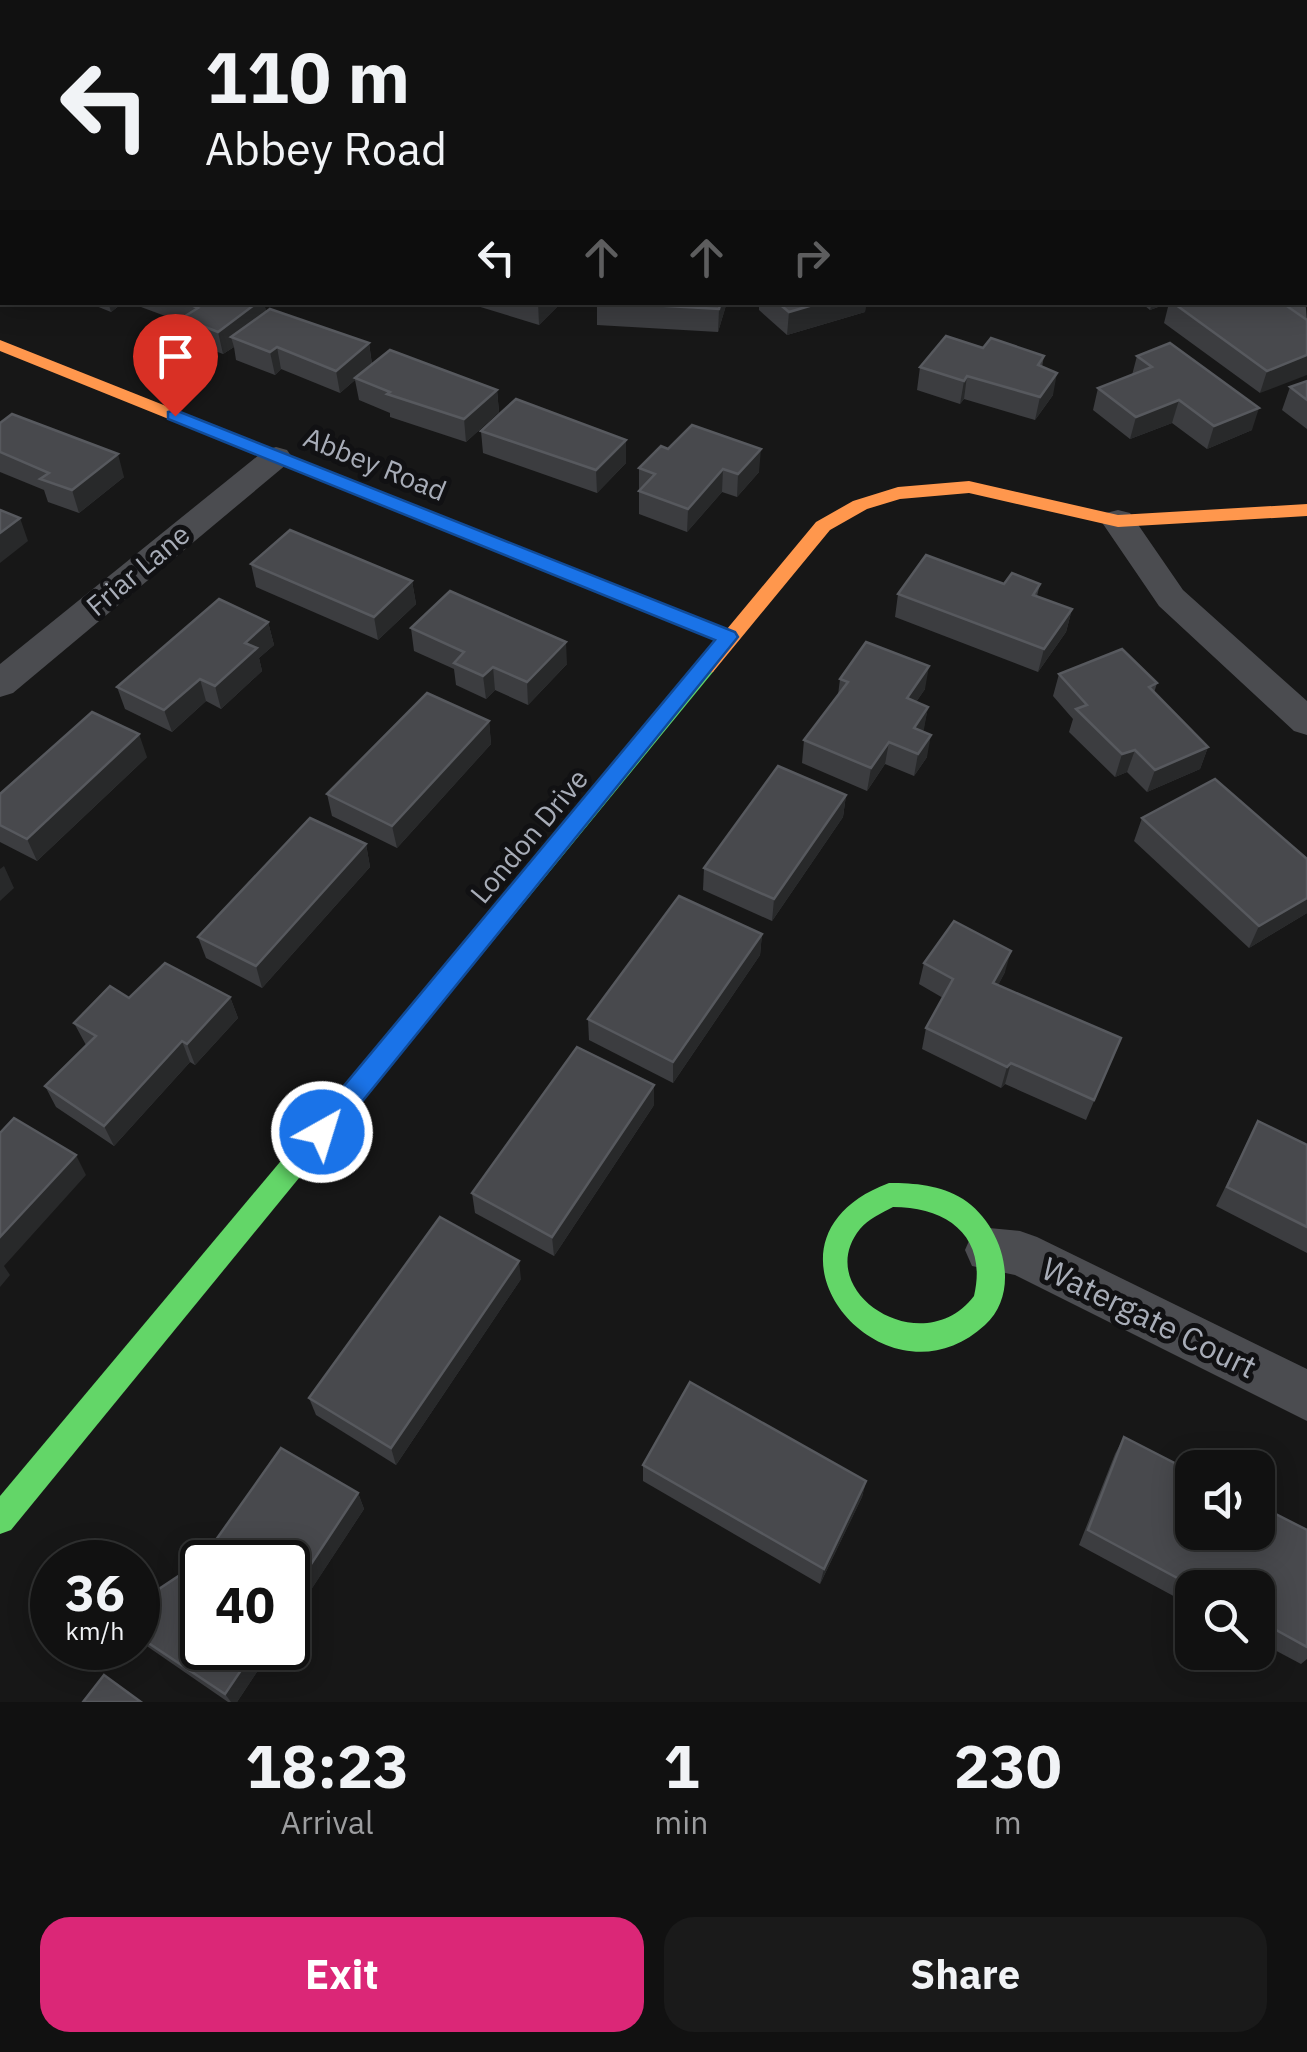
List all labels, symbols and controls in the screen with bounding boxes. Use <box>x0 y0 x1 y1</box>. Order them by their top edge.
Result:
text: 110 m <box>205 31 410 122</box>
icon: left <box>40 40 170 170</box>
text: Abbey Road <box>205 119 447 177</box>
icon: left <box>469 230 524 285</box>
icon: ahead <box>574 230 629 285</box>
icon: ahead <box>679 230 734 285</box>
icon: right <box>784 230 839 285</box>
pin <box>133 314 218 417</box>
icon: arrive <box>148 329 203 384</box>
street label: Abbey Road <box>298 418 452 509</box>
street label: Friar Lane <box>78 515 197 624</box>
street label: London Drive <box>461 761 596 911</box>
position arrow <box>270 1080 374 1184</box>
street label: Watergate Court <box>1035 1247 1264 1387</box>
map controls <box>1175 1450 1275 1670</box>
button: sound <box>1175 1450 1275 1550</box>
speed limit sign: 40 <box>180 1540 310 1670</box>
text: 36 <box>65 1560 125 1625</box>
button: search <box>1175 1570 1275 1670</box>
text: km/h <box>66 1614 124 1647</box>
text: 18:23 <box>245 1726 409 1805</box>
text: 1 <box>663 1726 699 1805</box>
text: 230 <box>954 1726 1062 1805</box>
text: Arrival <box>281 1801 374 1843</box>
text: min <box>654 1801 708 1843</box>
text: m <box>994 1801 1022 1843</box>
button: Exit <box>40 1917 644 2032</box>
button: Share <box>664 1917 1267 2032</box>

